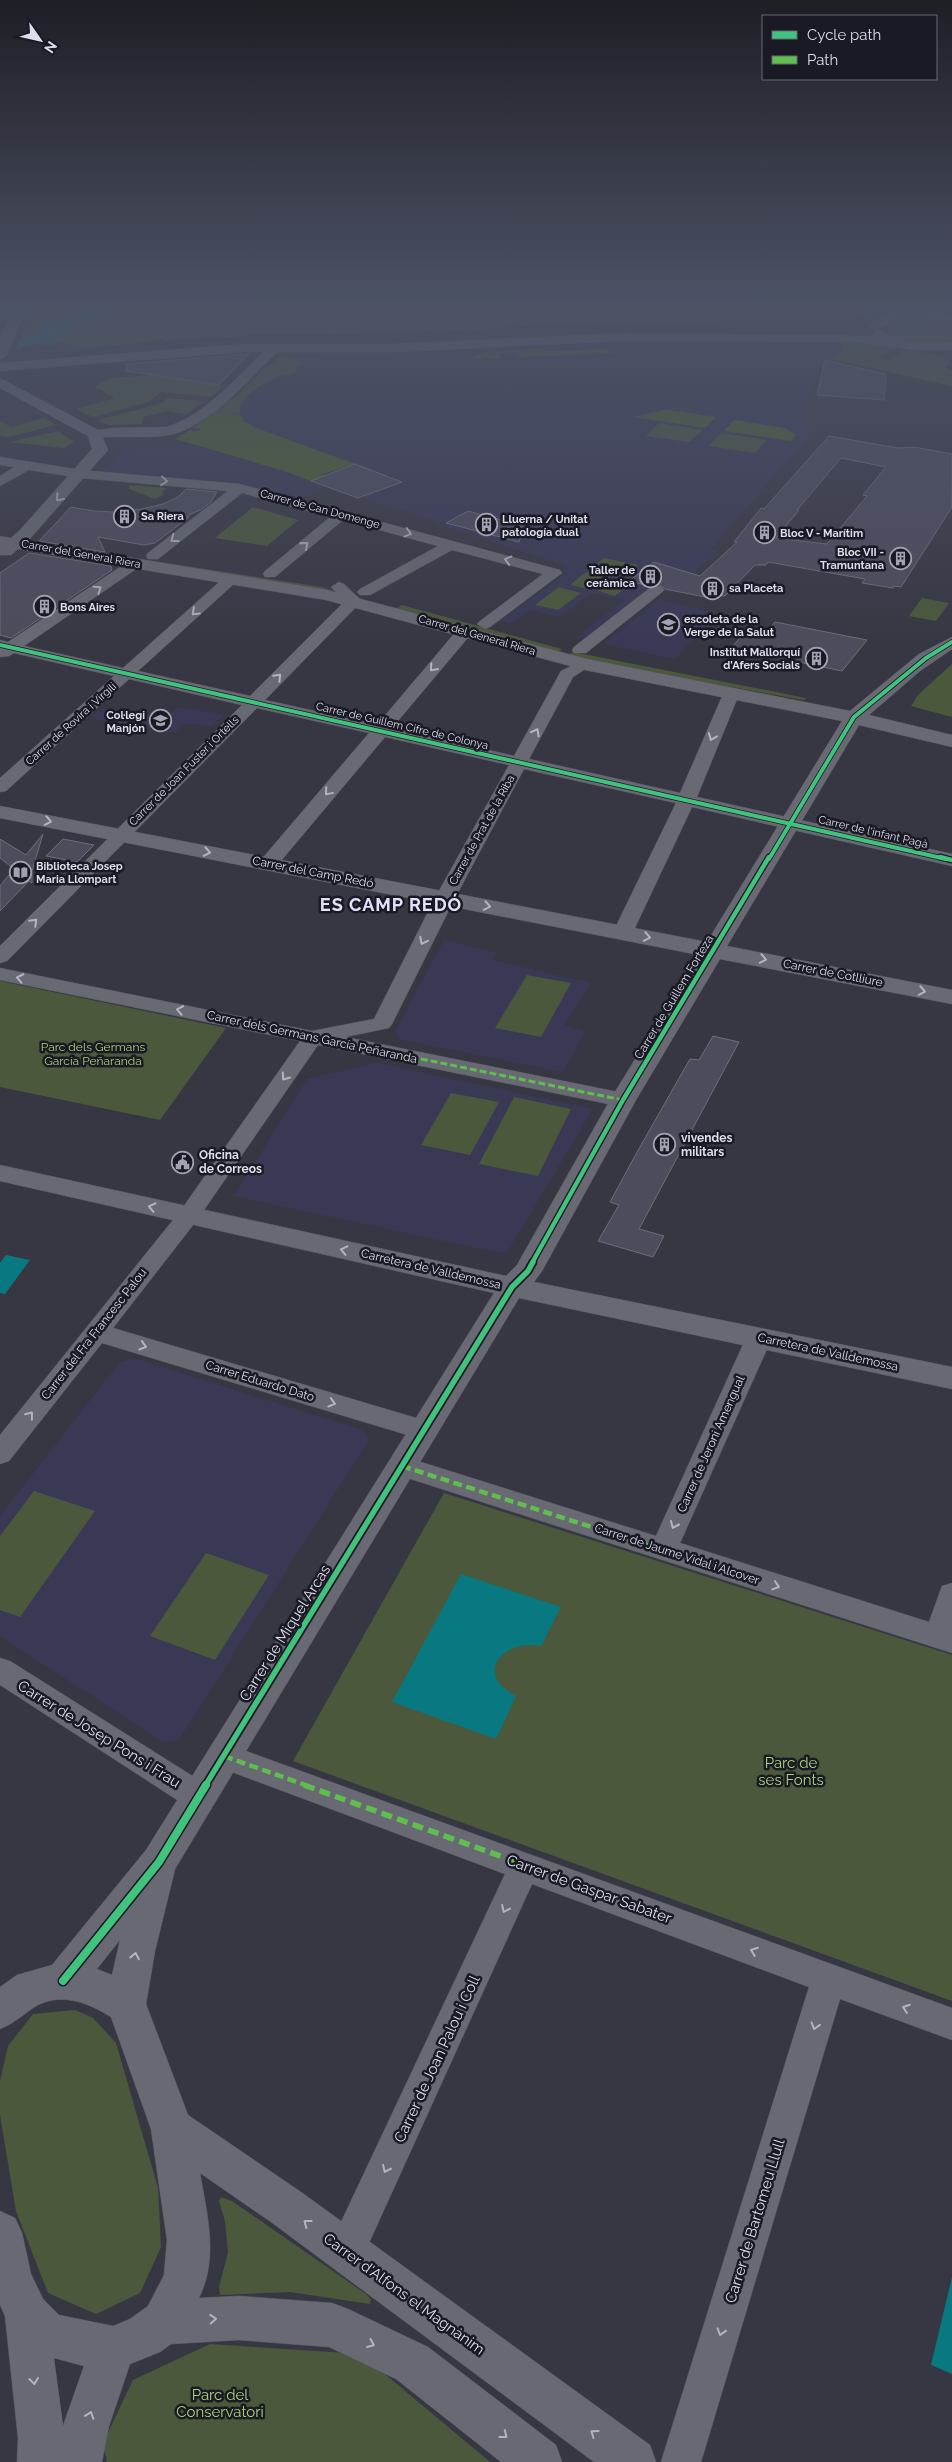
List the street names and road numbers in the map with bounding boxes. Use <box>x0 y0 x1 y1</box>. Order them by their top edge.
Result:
street label: Carrer de Can Domenge <box>259 487 382 531</box>
street label: Carrer del General Riera <box>20 537 142 571</box>
street label: Carrer del General Riera <box>417 612 537 658</box>
street label: Carrer de Rovira i Virgili <box>23 680 119 768</box>
street label: Carrer de Guillem Cifre de Colonya <box>315 700 489 752</box>
street label: Carrer de Joan Fuster i Ortells <box>126 713 242 829</box>
street label: Carrer de Prat de la Riba <box>446 773 518 887</box>
street label: Carrer de l'infant Pagà <box>817 813 929 851</box>
street label: Carrer del Camp Redó <box>251 853 375 891</box>
street label: Carrer de Guillem Forteza <box>631 933 717 1061</box>
street label: Carrer de Cotlliure <box>782 956 884 990</box>
street label: Carrer dels Germans García Peñaranda <box>206 1008 418 1066</box>
street label: Carretera de Valldemossa <box>360 1246 502 1292</box>
street label: Carrer del Fra Francesc Palou <box>38 1266 150 1402</box>
street label: Carretera de Valldemossa <box>756 1330 900 1374</box>
street label: Carrer Eduardo Dato <box>204 1358 316 1404</box>
street label: Carrer de Jeroni Amengual <box>675 1373 748 1514</box>
street label: Carrer de Jaume Vidal i Alcover <box>593 1521 762 1588</box>
street label: Carrer de Miquel Arcas <box>236 1561 334 1705</box>
street label: Carrer de Josep Pons i Frau <box>14 1676 184 1792</box>
street label: Carrer de Gaspar Sabater <box>504 1851 675 1927</box>
street label: Carrer de Joan Palou i Coll <box>390 1972 484 2145</box>
street label: Carrer de Bartomeu Llull <box>721 2136 789 2305</box>
street label: Carrer d'Alfons el Magnànim <box>320 2229 488 2359</box>

